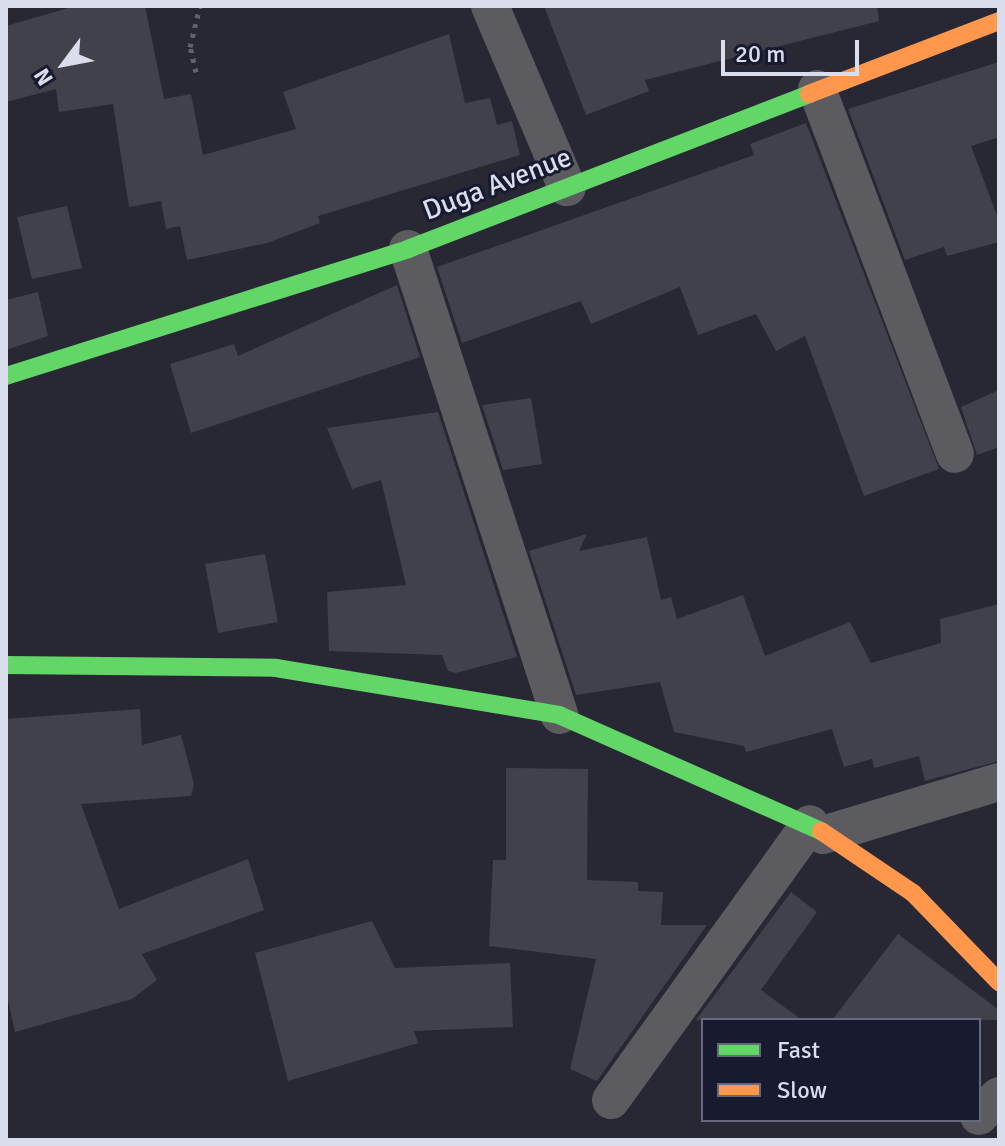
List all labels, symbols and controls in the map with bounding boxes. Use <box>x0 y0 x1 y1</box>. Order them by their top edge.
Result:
north arrow <box>24 24 104 104</box>
scale bar <box>725 24 863 74</box>
text: 20 m <box>735 39 785 69</box>
text: N <box>28 63 59 91</box>
street label: Duga Avenue <box>418 140 576 228</box>
legend <box>701 1018 981 1122</box>
text: Fast <box>777 1035 820 1065</box>
text: Slow <box>777 1075 827 1105</box>

